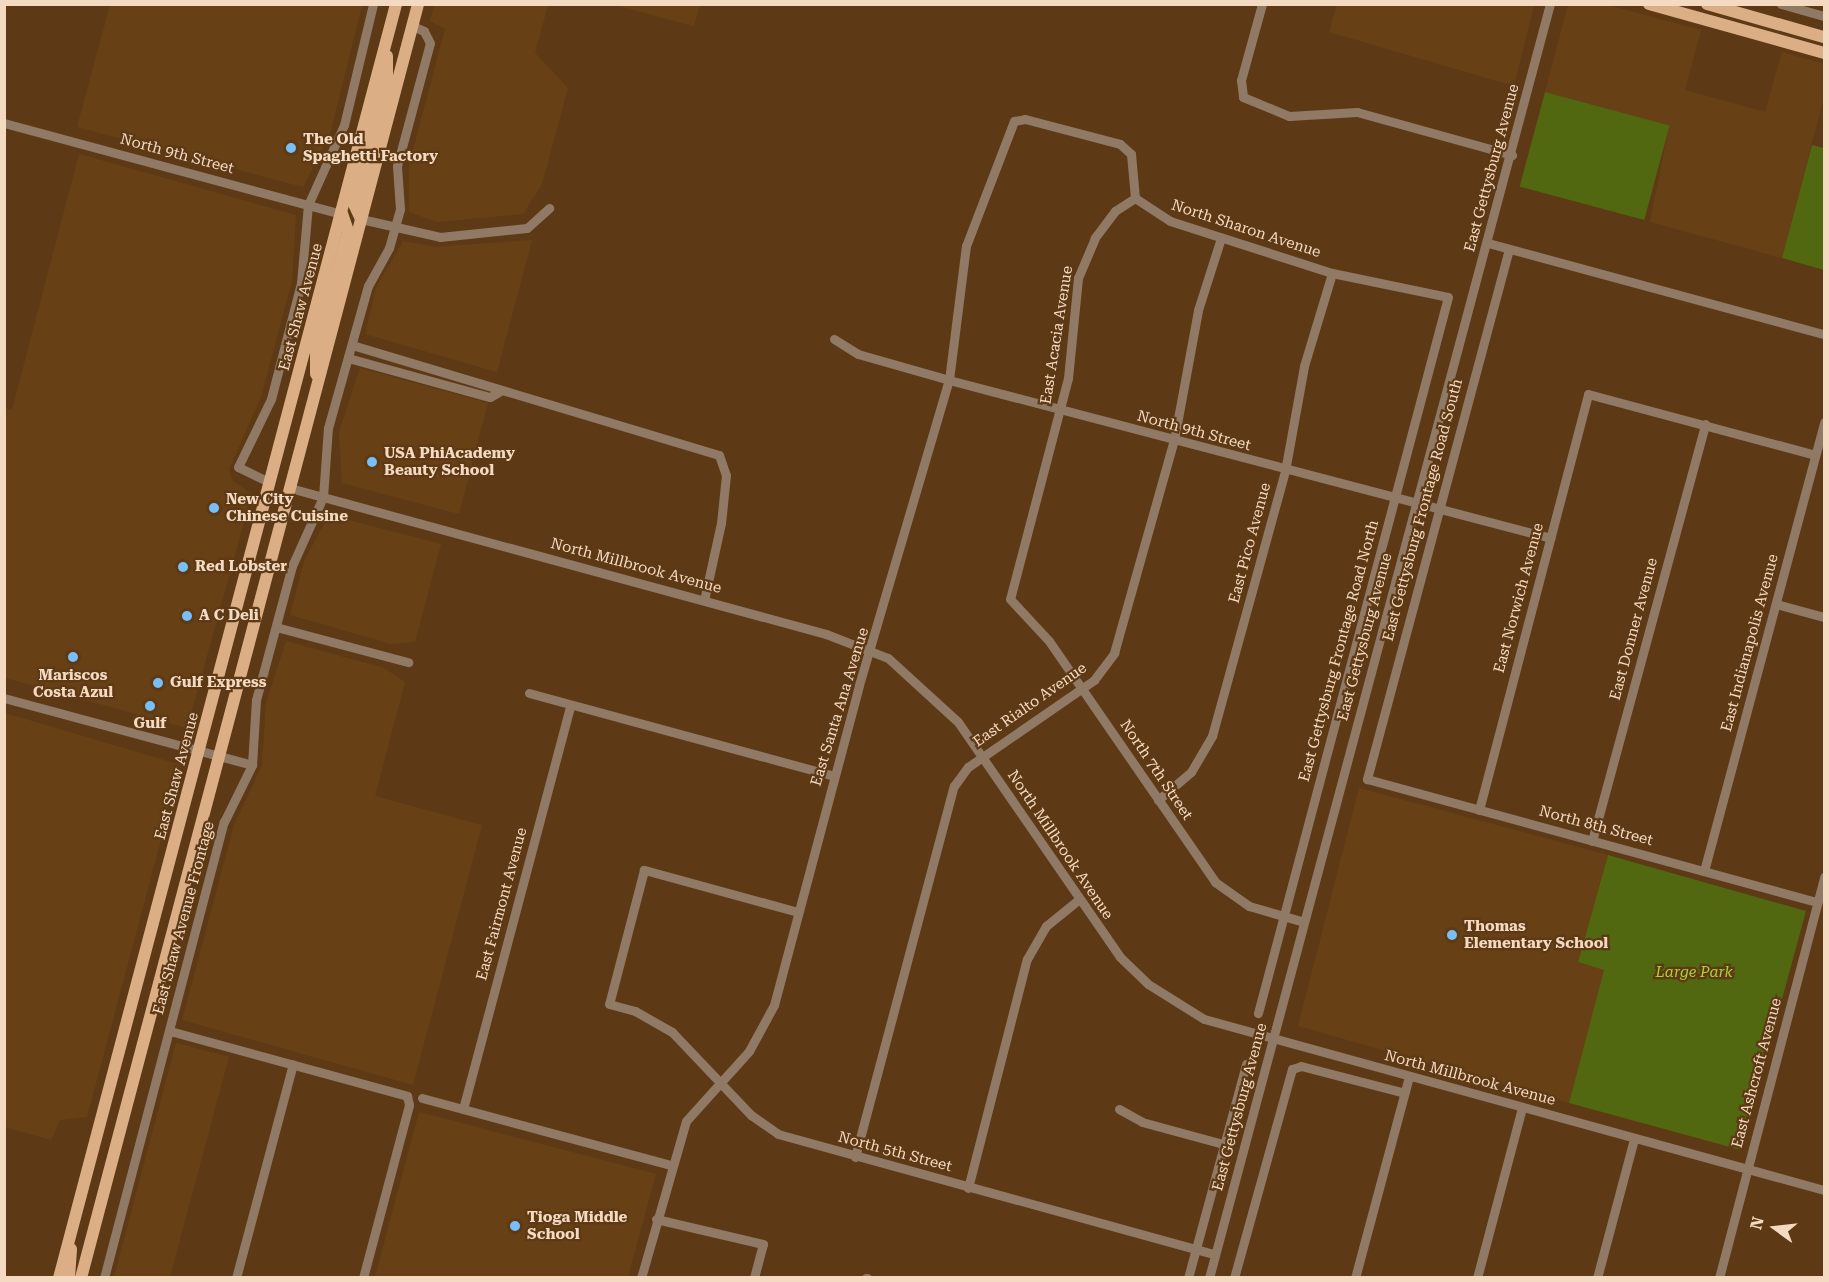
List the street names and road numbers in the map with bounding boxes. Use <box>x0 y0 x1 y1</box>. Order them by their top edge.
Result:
street label: East Gettysburg Avenue <box>1461 82 1523 254</box>
street label: North 9th Street <box>118 130 236 178</box>
street label: North Sharon Avenue <box>1169 196 1323 262</box>
street label: East Shaw Avenue <box>275 241 327 373</box>
street label: East Acacia Avenue <box>1037 264 1077 406</box>
street label: East Gettysburg Frontage Road South <box>1379 377 1467 643</box>
street label: North 9th Street <box>1135 407 1253 455</box>
street label: East Pico Avenue <box>1225 481 1275 605</box>
street label: East Gettysburg Frontage Road North <box>1295 518 1383 784</box>
street label: East Norwich Avenue <box>1490 521 1548 675</box>
street label: North Millbrook Avenue <box>549 535 723 597</box>
street label: East Gettysburg Avenue <box>1334 551 1396 723</box>
street label: East Indianapolis Avenue <box>1718 552 1782 734</box>
street label: East Donner Avenue <box>1606 556 1662 702</box>
street label: East Santa Ana Avenue <box>807 626 873 788</box>
street label: East Rialto Avenue <box>970 659 1090 751</box>
street label: East Shaw Avenue <box>151 710 203 842</box>
street label: North 7th Street <box>1116 716 1196 824</box>
street label: North Millbrook Avenue <box>1003 767 1117 923</box>
street label: North 8th Street <box>1537 802 1655 850</box>
street label: East Shaw Avenue Frontage <box>150 820 218 1016</box>
street label: East Fairmont Avenue <box>473 826 531 982</box>
street label: East Ashcroft Avenue <box>1728 996 1786 1150</box>
street label: East Gettysburg Avenue <box>1209 1021 1271 1193</box>
street label: North Millbrook Avenue <box>1383 1047 1557 1109</box>
street label: North 5th Street <box>836 1128 954 1176</box>

